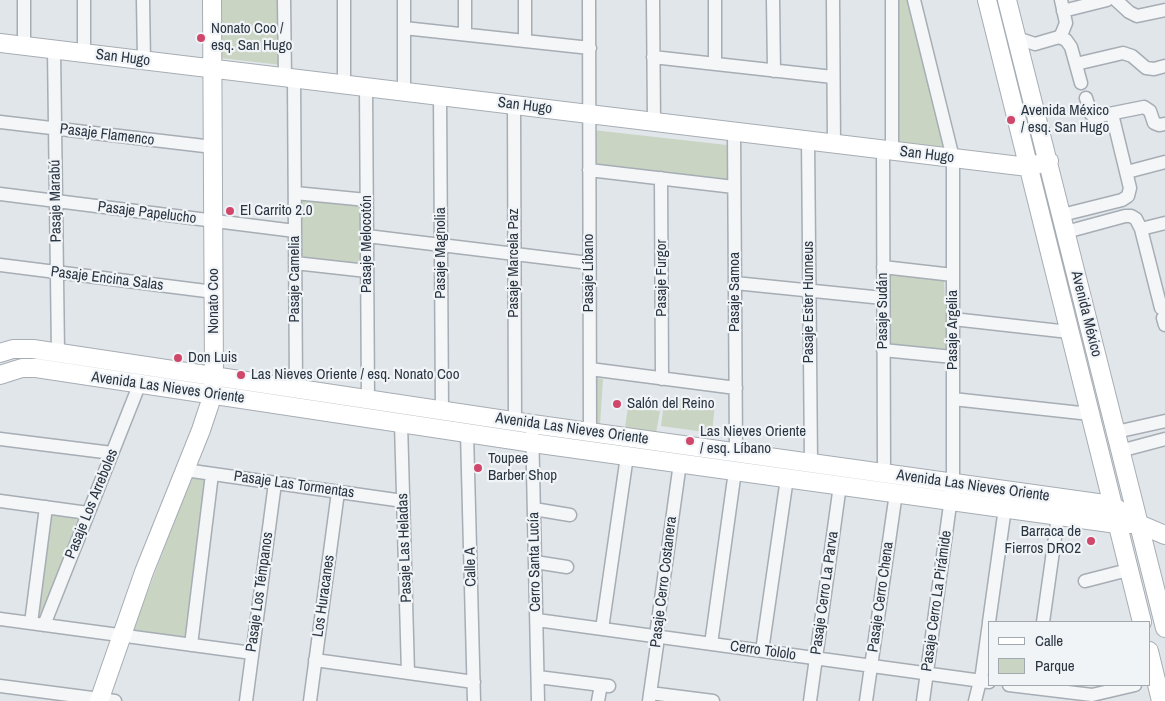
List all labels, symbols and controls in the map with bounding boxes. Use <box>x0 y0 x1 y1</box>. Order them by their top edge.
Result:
place label: Nonato Coo / esq. San Hugo <box>211 20 292 55</box>
marker: Nonato Coo / esq. San Hugo <box>195 32 207 44</box>
street label: San Hugo <box>95 46 151 70</box>
street label: San Hugo <box>497 94 553 118</box>
place label: Avenida México / esq. San Hugo <box>1021 102 1109 137</box>
marker: Avenida México / esq. San Hugo <box>1005 114 1017 126</box>
street label: Pasaje Flamenco <box>59 120 155 150</box>
street label: San Hugo <box>899 143 955 167</box>
street label: Pasaje Marabú <box>46 159 66 243</box>
street label: Pasaje Melocotón <box>358 195 376 293</box>
street label: Pasaje Papelucho <box>97 198 197 228</box>
place label: El Carrito 2.0 <box>240 202 312 220</box>
marker: El Carrito 2.0 <box>224 205 236 217</box>
street label: Pasaje Magnolia <box>432 207 450 299</box>
street label: Pasaje Marcela Paz <box>505 208 523 318</box>
street label: Pasaje Líbano <box>580 234 598 312</box>
street label: Pasaje Camelia <box>286 236 304 322</box>
street label: Pasaje Furgor <box>653 239 671 317</box>
street label: Pasaje Ester Hunneus <box>800 241 818 363</box>
street label: Pasaje Samoa <box>726 252 744 332</box>
street label: Pasaje Encina Salas <box>50 263 164 295</box>
street label: Nonato Coo <box>205 268 223 334</box>
street label: Avenida México <box>1067 269 1105 359</box>
street label: Pasaje Sudán <box>874 273 892 349</box>
street label: Pasaje Argelia <box>944 290 962 370</box>
place label: Don Luis <box>188 349 237 367</box>
marker: Don Luis <box>172 352 184 364</box>
place label: Las Nieves Oriente / esq. Nonato Coo <box>251 366 460 384</box>
street label: Avenida Las Nieves Oriente <box>90 368 246 408</box>
marker: Las Nieves Oriente / esq. Nonato Coo <box>235 369 247 381</box>
place label: Salón del Reino <box>627 395 715 413</box>
marker: Salón del Reino <box>611 398 623 410</box>
street label: Avenida Las Nieves Oriente <box>494 409 650 449</box>
place label: Las Nieves Oriente / esq. Líbano <box>700 423 806 458</box>
marker: Las Nieves Oriente / esq. Líbano <box>684 435 696 447</box>
street label: Pasaje Los Arreboles <box>62 446 122 562</box>
place label: Toupee Barber Shop <box>488 450 557 485</box>
marker: Toupee Barber Shop <box>472 462 484 474</box>
street label: Avenida Las Nieves Oriente <box>895 466 1051 506</box>
street label: Pasaje Las Tormentas <box>232 468 356 502</box>
street label: Pasaje Las Heladas <box>394 493 416 603</box>
street label: Cerro Santa Lucía <box>525 512 545 612</box>
street label: Pasaje Cerro Costanera <box>647 515 681 649</box>
place label: Barraca de Fierros DRO2 <box>1004 523 1081 558</box>
street label: Pasaje Cerro La Pirámide <box>918 529 956 673</box>
street label: Pasaje Cerro La Parva <box>807 530 843 656</box>
street label: Pasaje Los Témpanos <box>243 531 277 653</box>
marker: Barraca de Fierros DRO2 <box>1085 535 1097 547</box>
street label: Pasaje Cerro Chena <box>864 541 898 653</box>
street label: Calle A <box>462 547 480 587</box>
street label: Los Huracanes <box>309 554 339 638</box>
legend <box>988 621 1150 686</box>
text: Calle <box>1035 630 1063 651</box>
street label: Cerro Tololo <box>729 637 797 665</box>
text: Parque <box>1035 655 1075 676</box>

